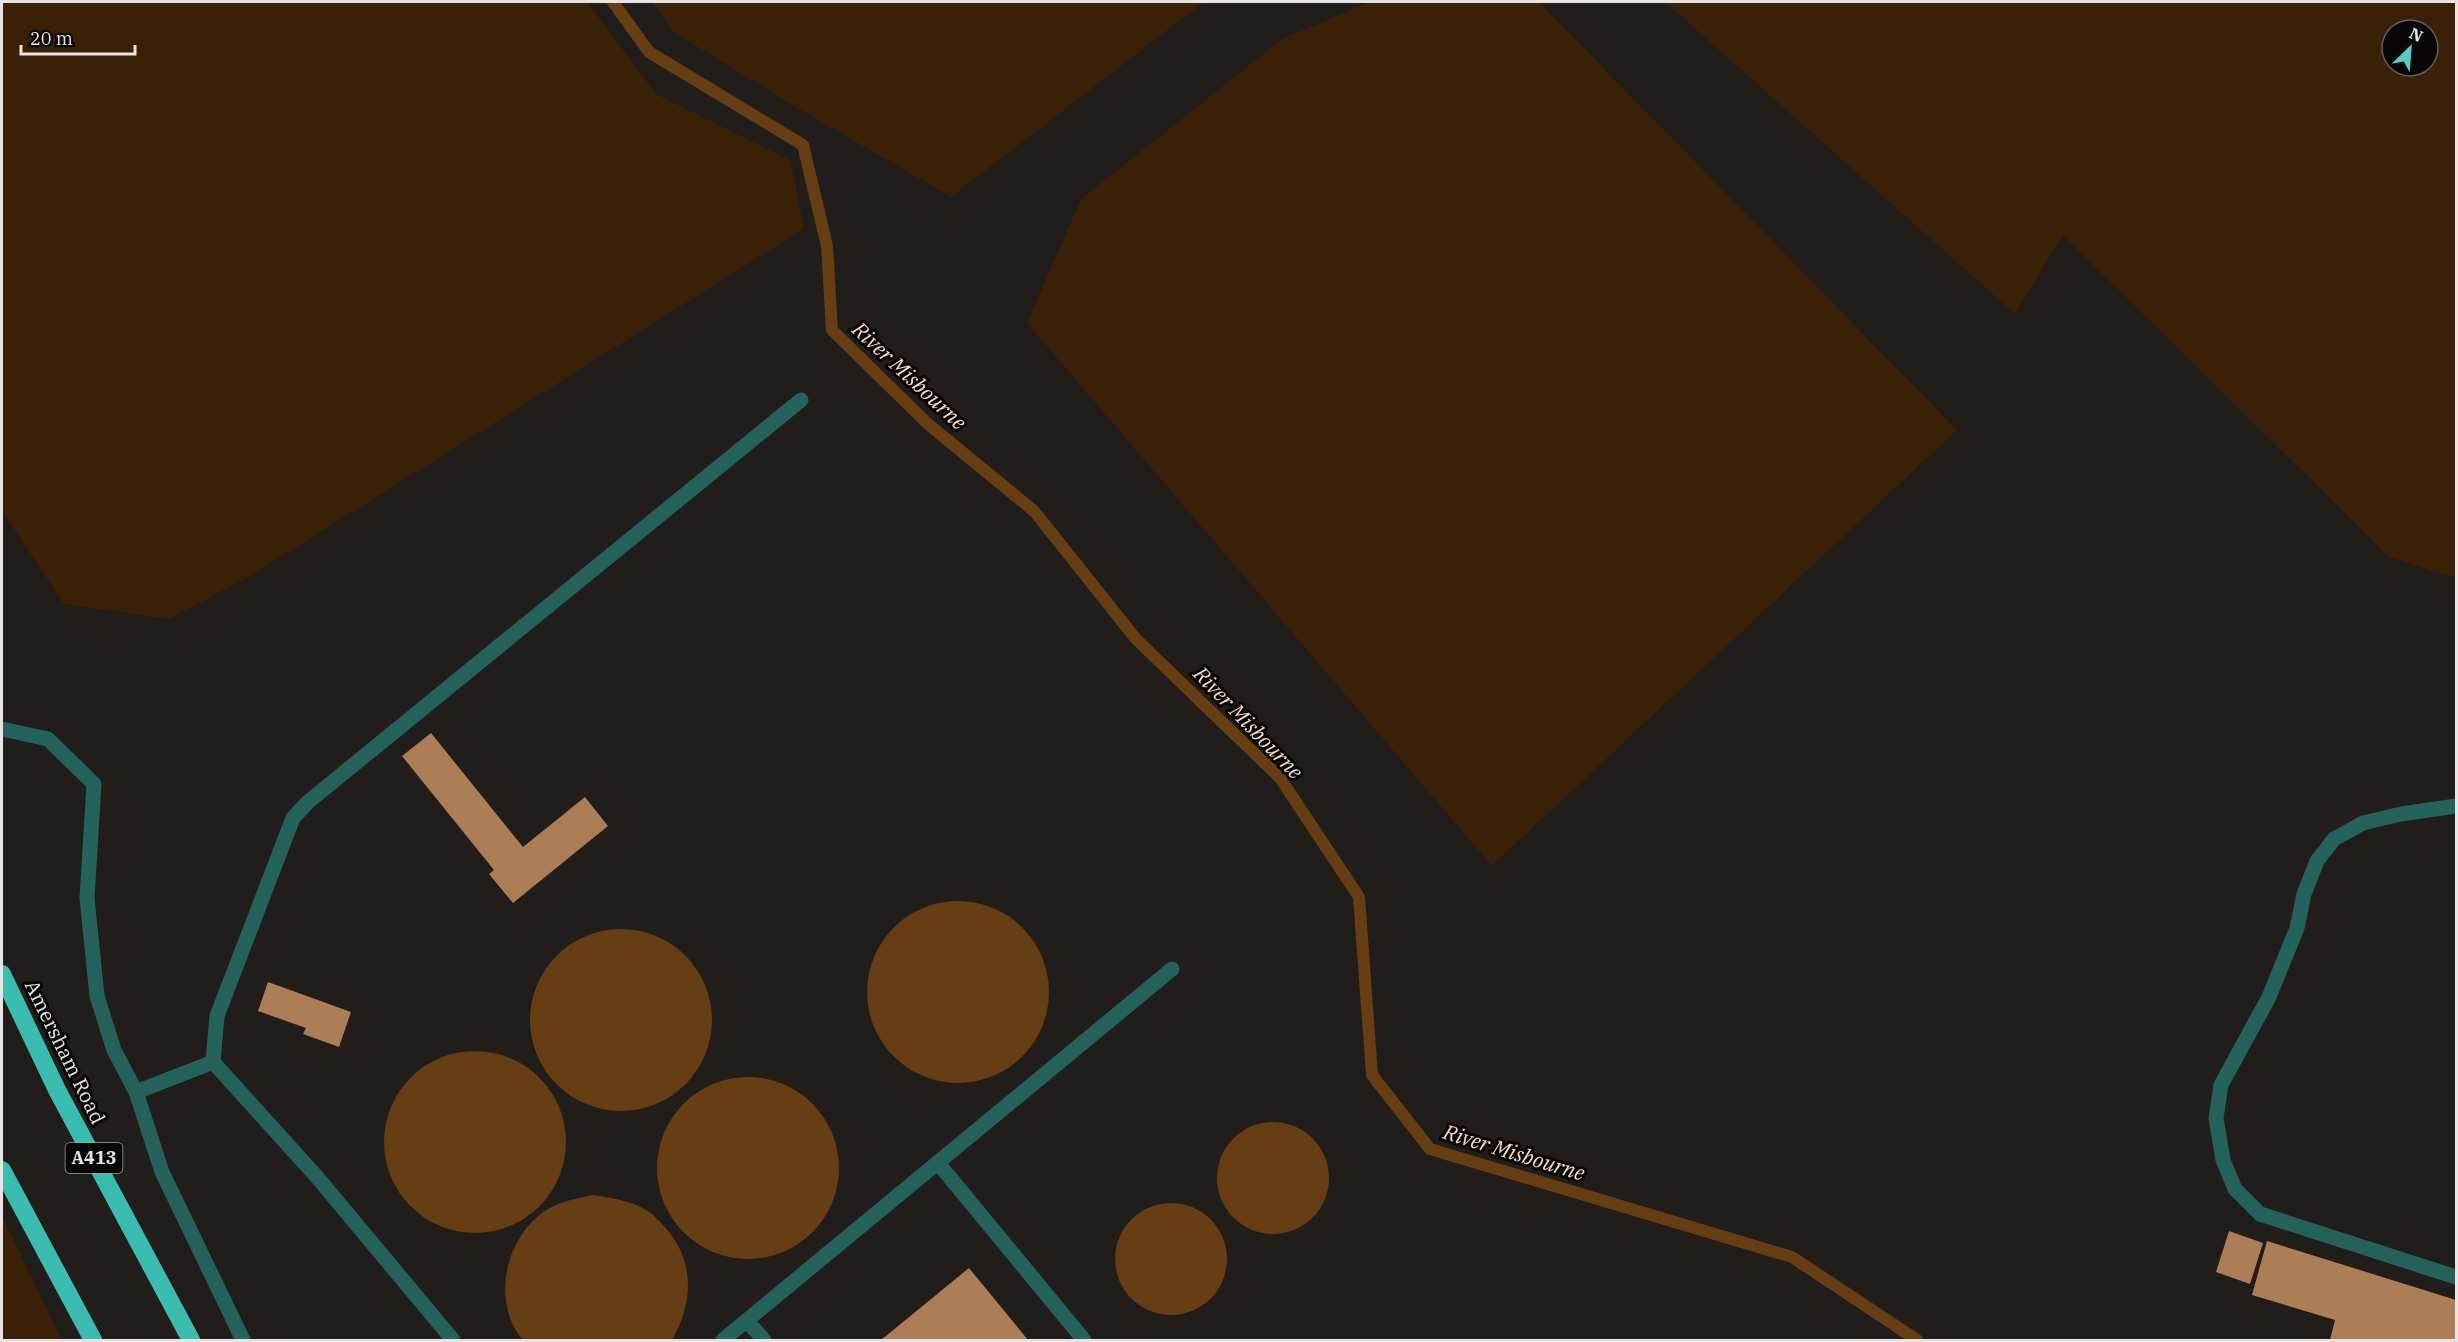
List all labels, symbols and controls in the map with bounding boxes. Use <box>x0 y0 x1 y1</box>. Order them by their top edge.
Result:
scale bar <box>21 18 135 56</box>
north arrow <box>2380 18 2440 78</box>
text: N <box>2406 23 2426 46</box>
text: 20 m <box>30 27 73 50</box>
water label: River Misbourne <box>846 314 973 436</box>
water label: River Misbourne <box>1187 659 1310 785</box>
street label: Amersham Road <box>19 975 112 1128</box>
water label: River Misbourne <box>1439 1117 1589 1187</box>
road number: A413 <box>66 1143 122 1173</box>

